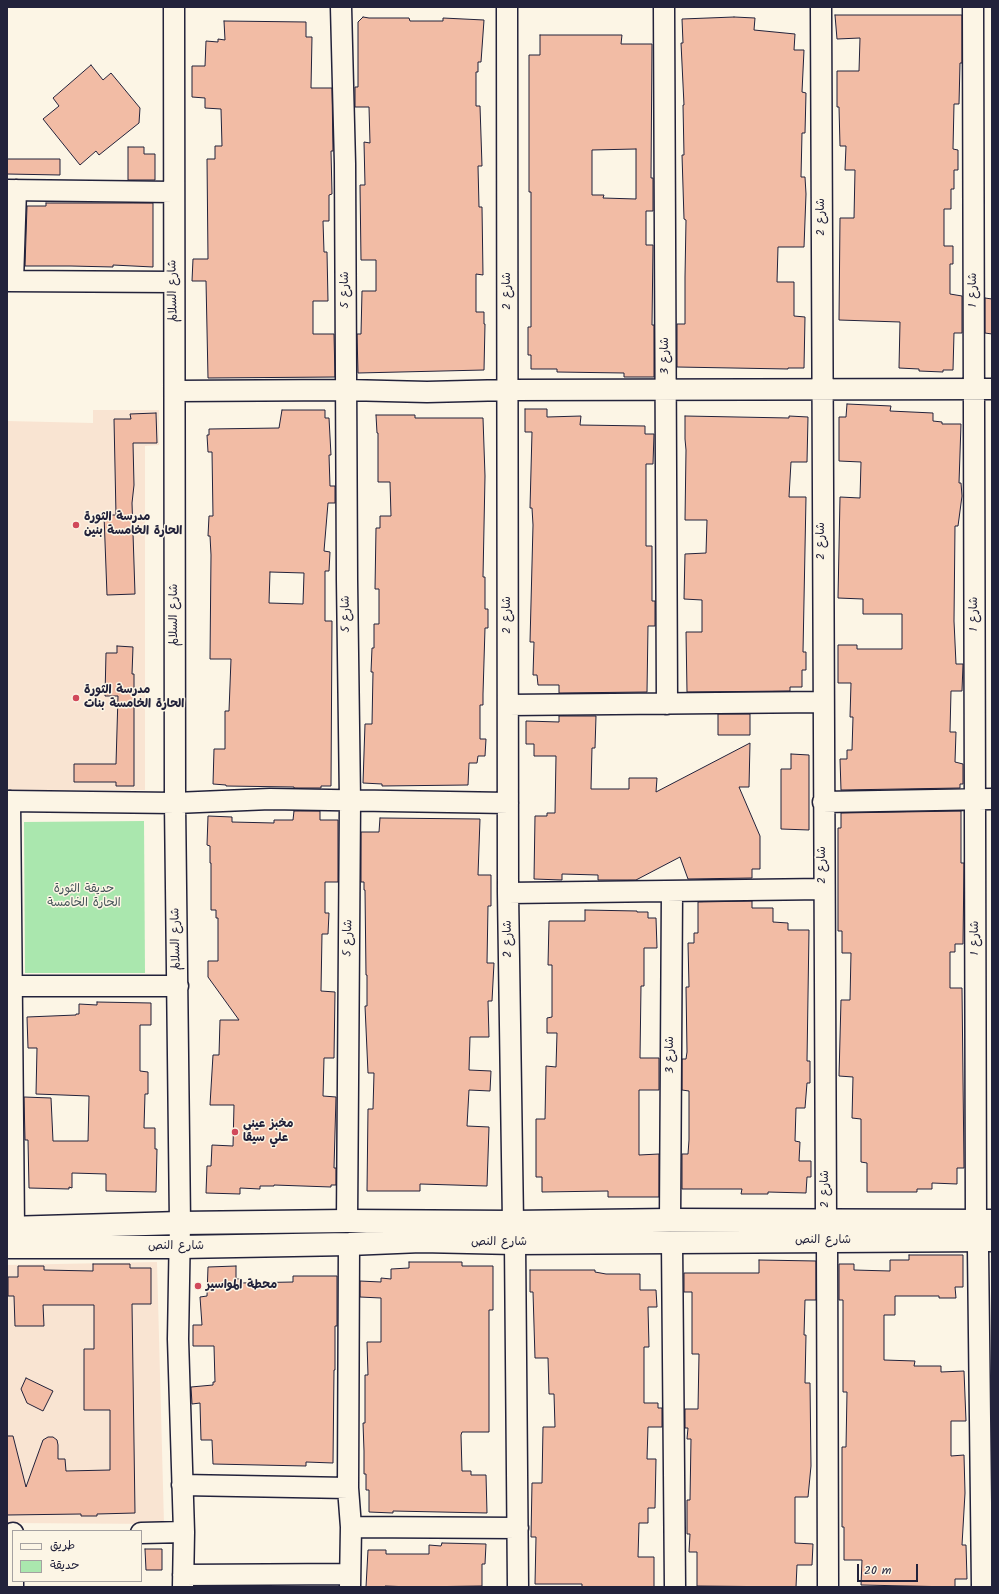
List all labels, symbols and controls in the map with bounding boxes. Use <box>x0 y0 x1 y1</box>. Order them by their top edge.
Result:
street label: شارع 2 <box>815 198 829 236</box>
street label: شارع السلالم <box>166 260 182 322</box>
street label: شارع 5 <box>339 271 353 309</box>
street label: شارع 2 <box>501 272 515 310</box>
street label: شارع 1 <box>967 273 981 307</box>
street label: شارع 3 <box>659 337 673 375</box>
place label: مدرسة الثورة الحارة الخامسة بنين <box>84 511 182 539</box>
marker: مدرسة الثورة الحارة الخامسة بنين <box>71 520 81 530</box>
street label: شارع 2 <box>815 522 829 560</box>
street label: شارع السلالم <box>168 584 182 646</box>
street label: شارع 5 <box>339 595 355 633</box>
street label: شارع 2 <box>501 596 515 634</box>
street label: شارع 1 <box>968 597 982 631</box>
place label: مدرسة الثورة الحارة الخامسة بنات <box>84 684 184 712</box>
marker: مدرسة الثورة الحارة الخامسة بنات <box>71 693 81 703</box>
street label: شارع 2 <box>816 846 830 884</box>
park label: حديقة الثورة الحارة الخامسة <box>47 883 121 911</box>
street label: شارع السلالم <box>169 908 185 970</box>
street label: شارع 5 <box>341 919 357 957</box>
street label: شارع 2 <box>501 920 517 958</box>
street label: شارع 1 <box>969 921 983 955</box>
street label: شارع 3 <box>664 1036 678 1074</box>
place label: مخبز عيني علي سيقا <box>243 1118 293 1146</box>
marker: مخبز عيني علي سيقا <box>230 1127 240 1137</box>
street label: شارع 2 <box>819 1170 833 1208</box>
street label: شارع النص <box>795 1234 851 1248</box>
street label: شارع النص <box>471 1236 527 1250</box>
street label: شارع النص <box>148 1240 204 1254</box>
place label: محطة المواسير <box>206 1279 277 1293</box>
marker: محطة المواسير <box>193 1281 203 1291</box>
legend <box>12 1530 142 1582</box>
text: طريق <box>50 1536 75 1555</box>
text: حديقة <box>50 1556 79 1575</box>
scale bar <box>859 1556 920 1582</box>
text: 20 m <box>864 1561 891 1580</box>

